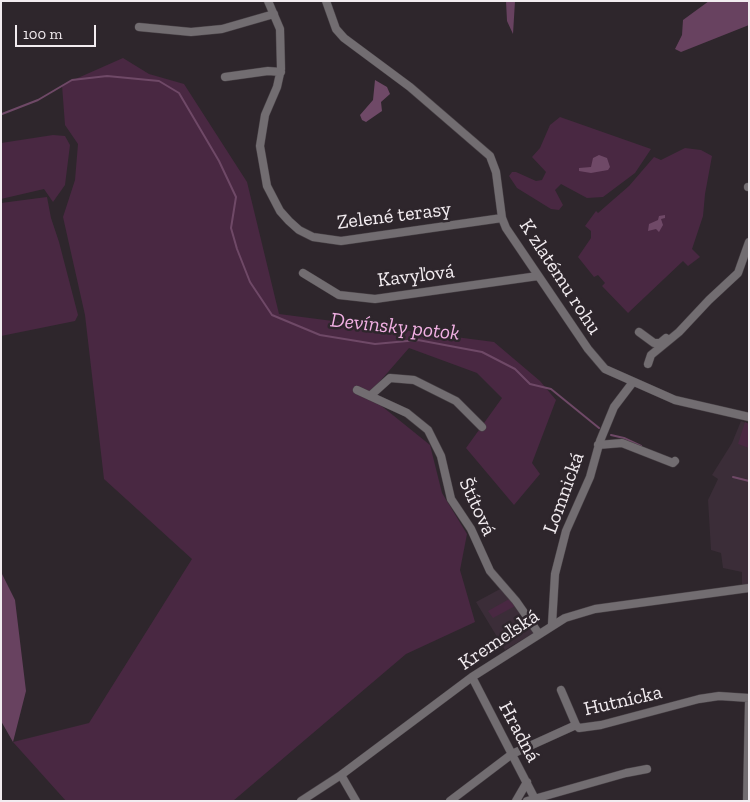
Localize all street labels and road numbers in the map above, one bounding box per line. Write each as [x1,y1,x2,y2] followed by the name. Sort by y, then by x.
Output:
[336,197,452,235] street label: Zelené terasy
[514,215,606,339] street label: K zlatému rohu
[376,259,456,293] street label: Kavyľová
[538,449,590,537] street label: Lomnická
[453,474,501,540] street label: Štítová
[454,604,544,676] street label: Kremeľská
[581,680,665,722] street label: Hutnícka
[493,698,545,766] street label: Hradná

